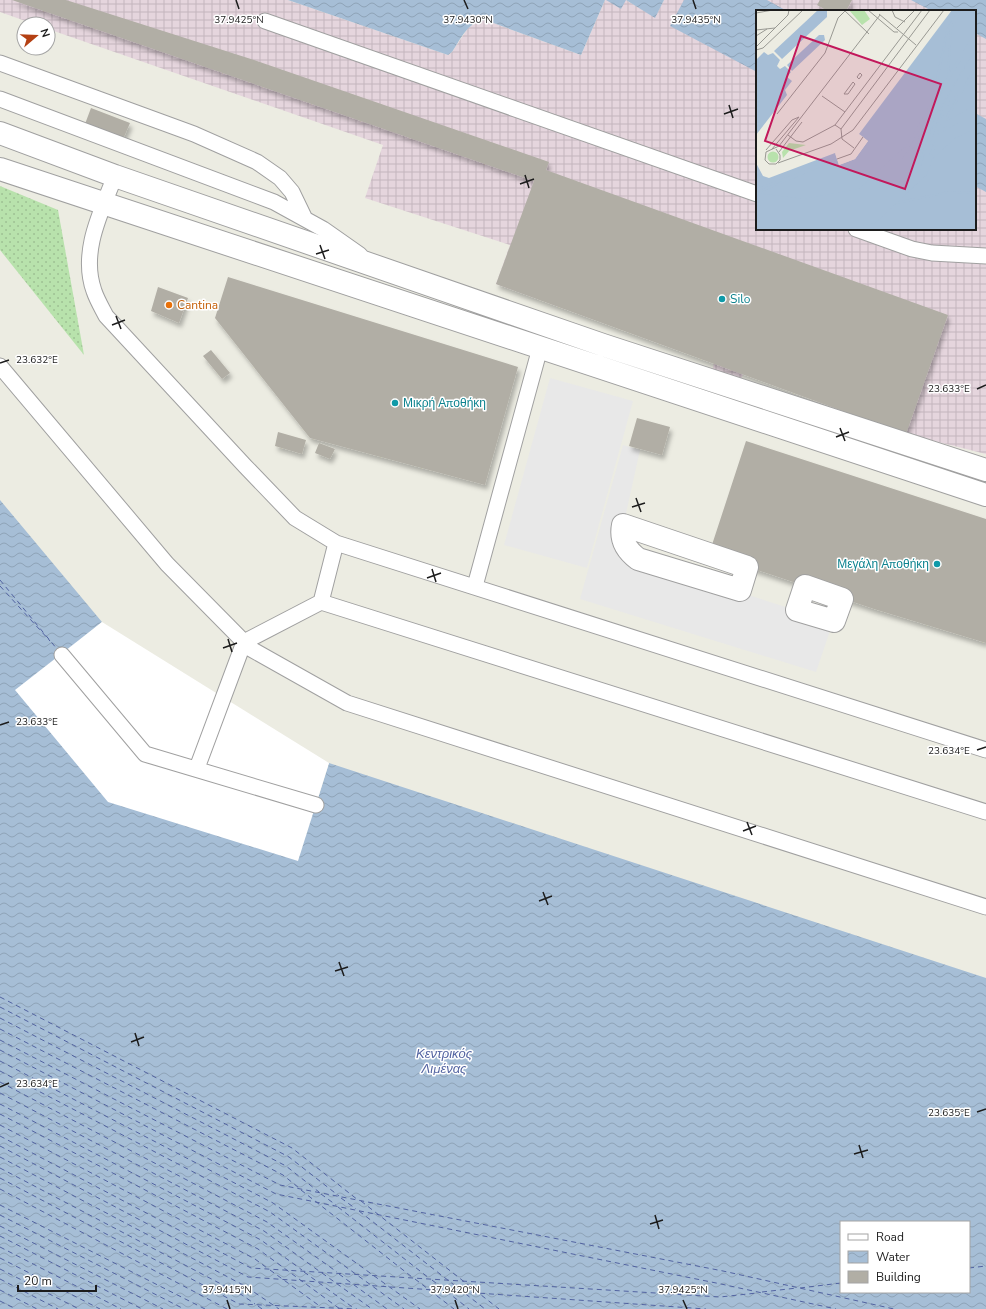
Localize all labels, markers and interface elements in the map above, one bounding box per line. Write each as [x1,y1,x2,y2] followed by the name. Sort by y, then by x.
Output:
[756,10,976,230] inset map
[214,13,264,27] text: 37.9425°N
[443,13,493,27] text: 37.9430°N
[671,13,721,27] text: 37.9435°N
[16,16,56,56] north arrow
[37,27,53,39] text: N
[730,291,751,307] place label: Silo
[717,294,727,304] marker: Silo
[177,297,218,313] place label: Cantina
[164,300,174,310] marker: Cantina
[16,353,58,367] text: 23.632°E
[928,382,970,396] text: 23.633°E
[403,395,486,411] place label: Μικρή Αποθήκη
[390,398,400,408] marker: Μικρή Αποθήκη
[837,556,929,572] place label: Μεγάλη Αποθήκη
[932,559,942,569] marker: Μεγάλη Αποθήκη
[16,715,58,729] text: 23.633°E
[928,744,970,758] text: 23.634°E
[416,1045,473,1078] water label: Κεντρικός Λιμένας
[16,1077,58,1091] text: 23.634°E
[928,1106,970,1120] text: 23.635°E
[840,1221,970,1293] legend
[876,1229,904,1245] text: Road
[876,1249,910,1265] text: Water
[18,1267,96,1293] scale bar
[876,1269,921,1285] text: Building
[24,1273,52,1289] text: 20 m
[202,1283,252,1297] text: 37.9415°N
[430,1283,480,1297] text: 37.9420°N
[658,1283,708,1297] text: 37.9425°N

